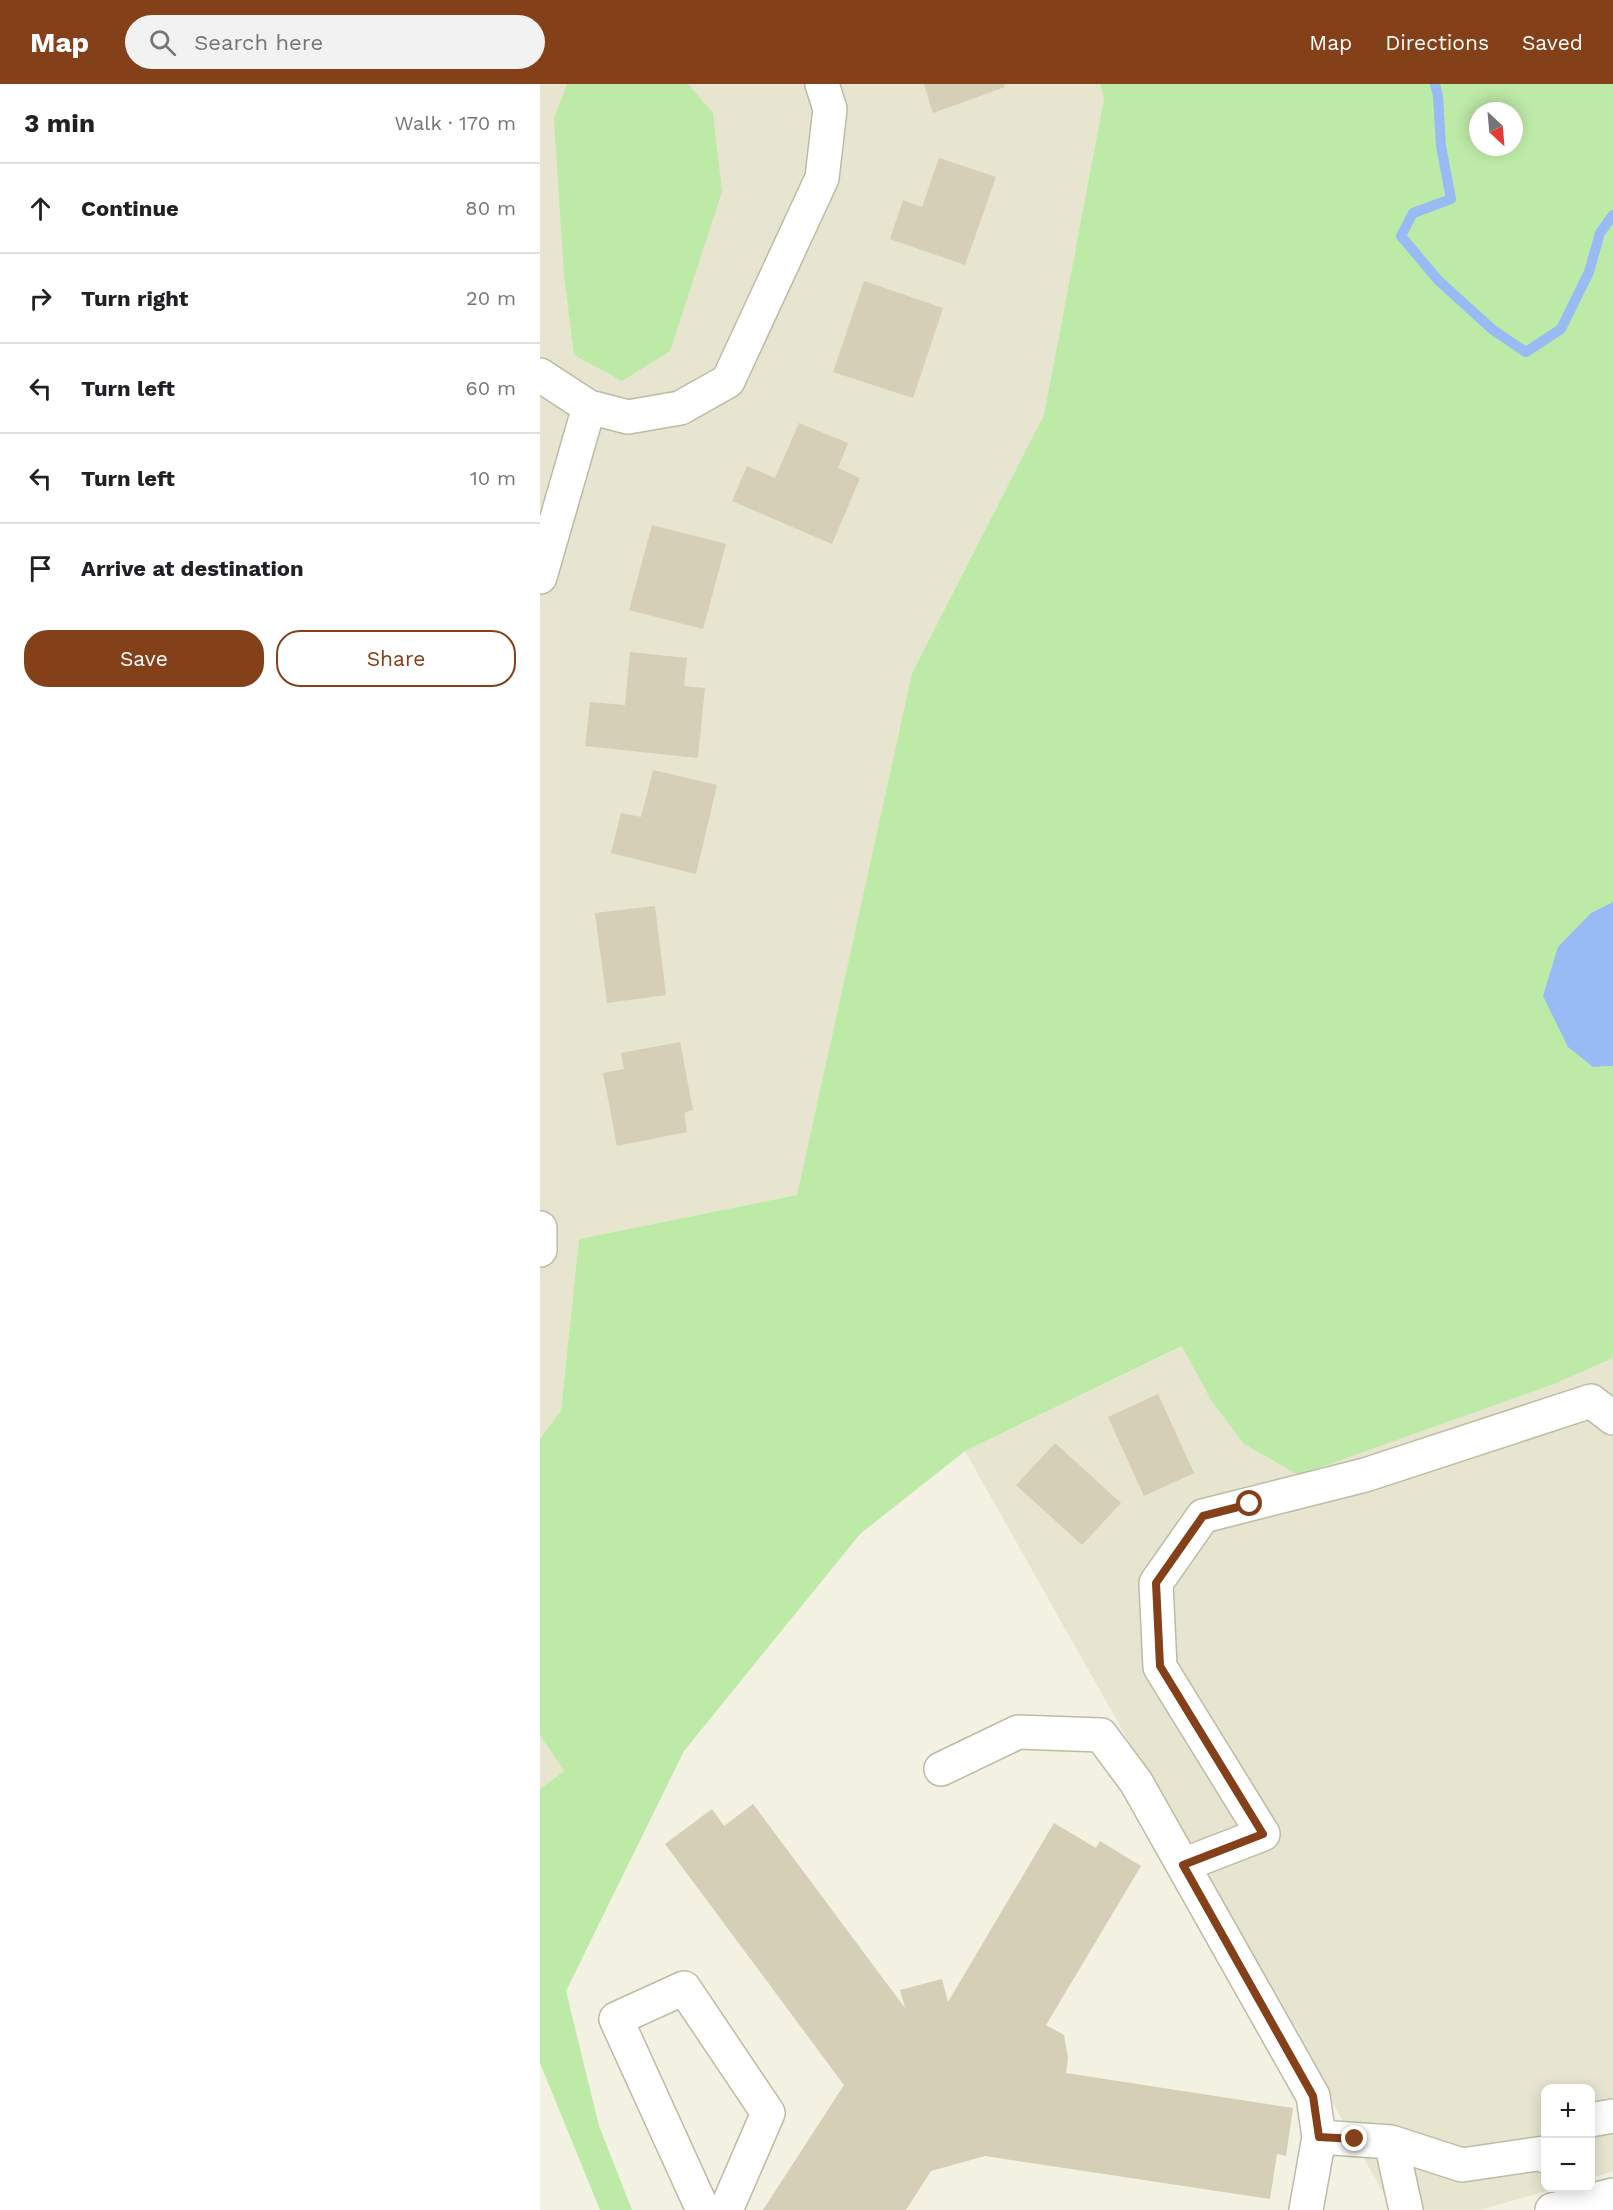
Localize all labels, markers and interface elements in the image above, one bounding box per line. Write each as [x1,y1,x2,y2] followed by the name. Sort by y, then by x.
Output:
[125,15,545,69] search box
[30,26,89,59] text: Map
[146,26,179,59] icon: search
[194,30,323,55] text: Search here
[1309,30,1352,55] text: Map
[1385,30,1489,55] text: Directions
[1522,30,1583,55] text: Saved
[1469,102,1523,156] north arrow
[24,108,95,138] text: 3 min
[395,111,516,135] text: Walk · 170 m
[24,192,57,225] icon: ahead
[81,196,179,221] text: Continue
[465,196,516,220] text: 80 m
[24,282,57,315] icon: right
[81,286,188,311] text: Turn right
[466,286,516,310] text: 20 m
[24,372,57,405] icon: left
[81,376,175,401] text: Turn left
[466,376,516,400] text: 60 m
[24,462,57,495] icon: left
[81,466,175,491] text: Turn left
[470,466,516,490] text: 10 m
[24,552,57,585] icon: arrive
[81,556,304,581] text: Arrive at destination
[24,630,264,687] button: Save
[276,630,516,687] button: Share
[1236,1490,1262,1516] route start
[1541,2084,1595,2192] map controls
[1541,2084,1595,2138] button: +
[1341,2125,1367,2151] route end
[1541,2138,1595,2192] button: −

